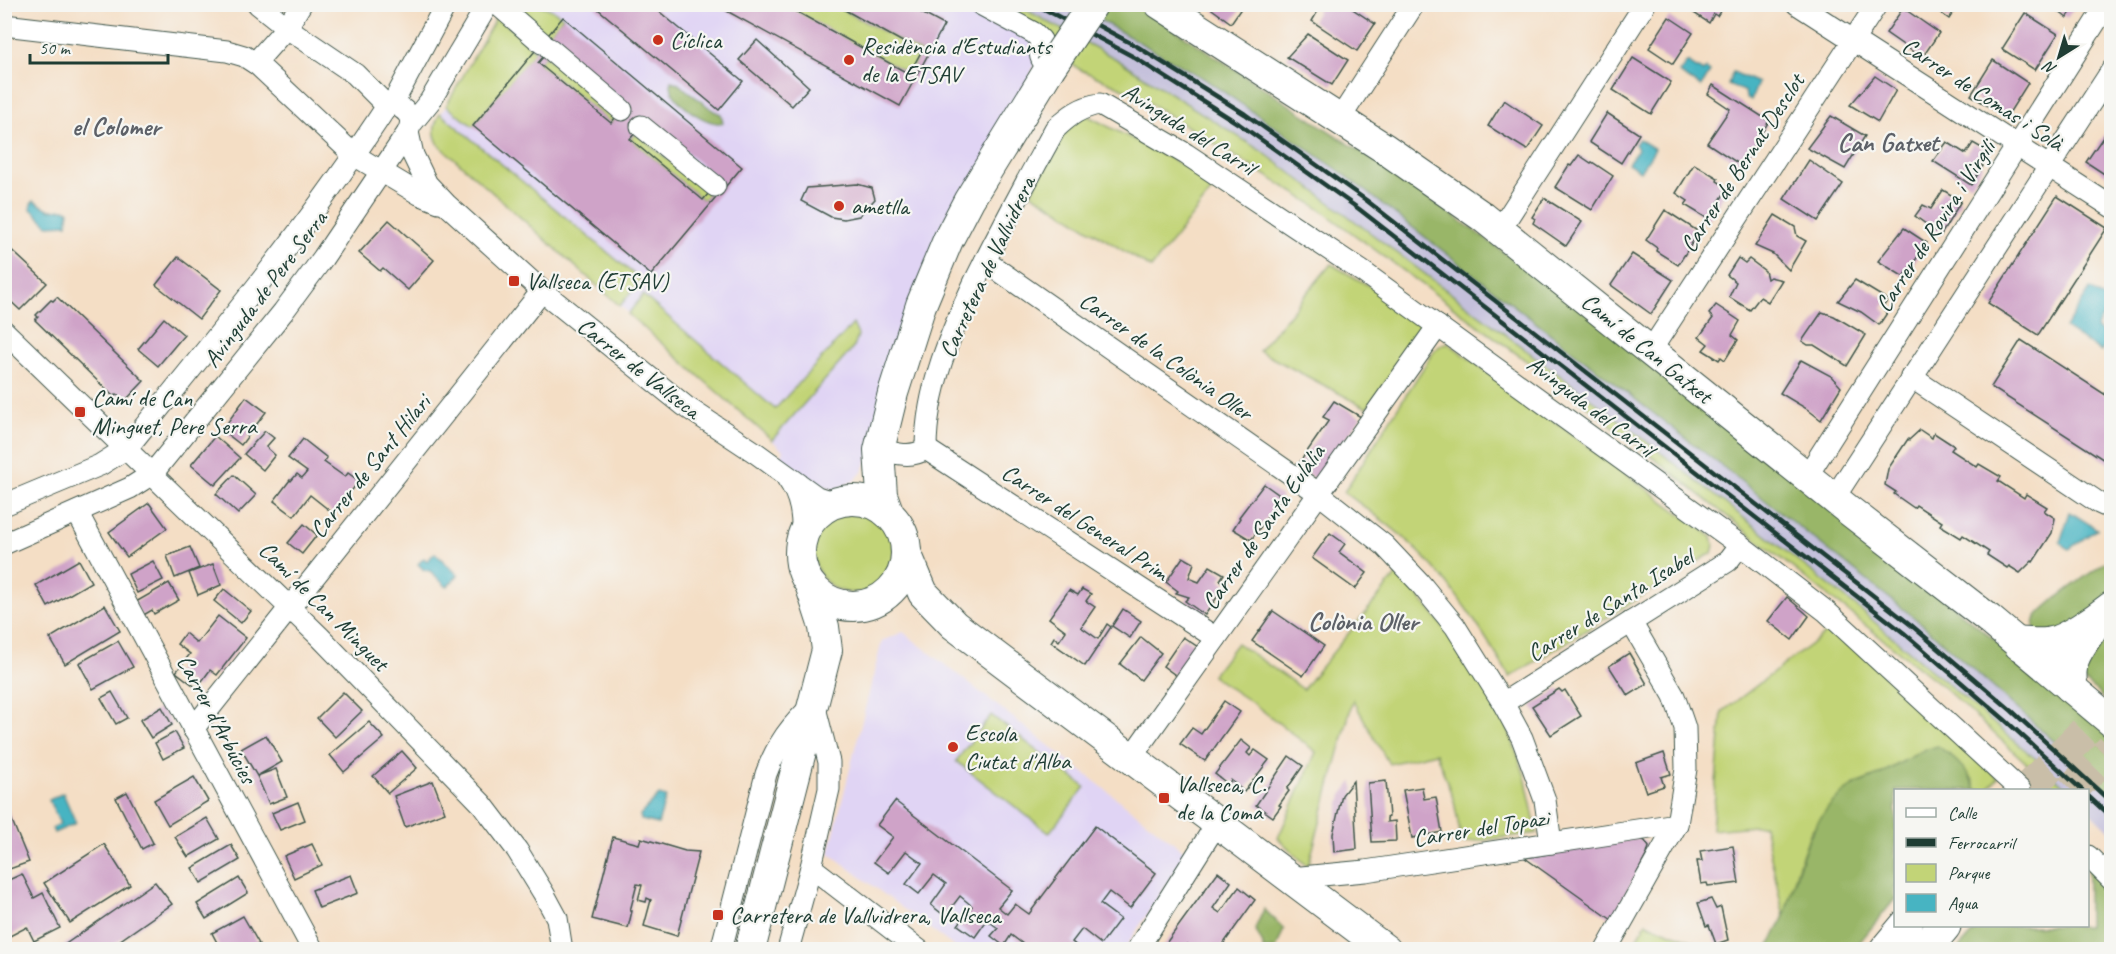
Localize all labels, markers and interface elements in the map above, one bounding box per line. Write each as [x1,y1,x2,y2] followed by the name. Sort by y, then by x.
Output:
[670,25,723,55] place label: Cíclica
[30,27,168,65] scale bar
[2029,27,2089,87] north arrow
[1896,30,2071,158] street label: Carrer de Comas i Solà
[861,31,1053,89] place label: Residència d'Estudiants de la ETSAV
[651,33,665,47] marker: Cíclica
[39,37,72,59] text: 50 m
[842,53,856,67] marker: Residència d'Estudiants de la ETSAV
[2038,55,2061,79] text: N
[1673,66,1812,258] street label: Carrer de Bernat Desclot
[1117,76,1265,184] street label: Avinguda del Carril
[72,110,163,143] district label: el Colomer
[1838,126,1941,159] district label: Can Gatxet
[1868,132,2003,318] street label: Carrer de Rovira i Virgili
[932,170,1043,362] street label: Carretera de Vallvidrera
[851,191,911,221] place label: ametlla
[832,199,846,213] marker: ametlla
[196,204,335,373] street label: Avinguda de Pere Serra
[526,266,669,296] place label: Vallseca (ETSAV)
[507,274,521,288] marker: Vallseca (ETSAV)
[1074,285,1260,428] street label: Carrer de la Colònia Oller
[1575,286,1720,411] street label: Camí de Can Gatxet
[572,311,708,427] street label: Carrer de Vallseca
[1521,348,1664,466] street label: Avinguda del Carril
[92,383,258,441] place label: Camí de Can Minguet, Pere Serra
[303,386,439,544] street label: Carrer de Sant Hilari
[73,405,87,419] marker: Camí de Can Minguet, Pere Serra
[1195,438,1332,615] street label: Carrer de Santa Eulàlia
[996,457,1176,588] street label: Carrer del General Prim
[253,535,397,679] street label: Camí de Can Minguet
[1521,540,1702,668] street label: Carrer de Santa Isabel
[1308,605,1421,638] district label: Colònia Oller
[170,649,265,790] street label: Carrer d'Arbúcies
[965,718,1072,776] place label: Escola Ciutat d'Alba
[946,740,960,754] marker: Escola Ciutat d'Alba
[1176,769,1266,827] place label: Vallseca, C. de la Coma
[1894,789,2089,927] legend
[1157,791,1171,805] marker: Vallseca, C. de la Coma
[1411,802,1554,853] street label: Carrer del Topazi
[1948,802,1977,824] text: Calle
[1948,832,2017,854] text: Ferrocarril
[1948,862,1990,884] text: Parque
[1948,892,1979,914] text: Agua
[730,900,1002,930] place label: Carretera de Vallvidrera, Vallseca
[711,908,725,922] marker: Carretera de Vallvidrera, Vallseca

